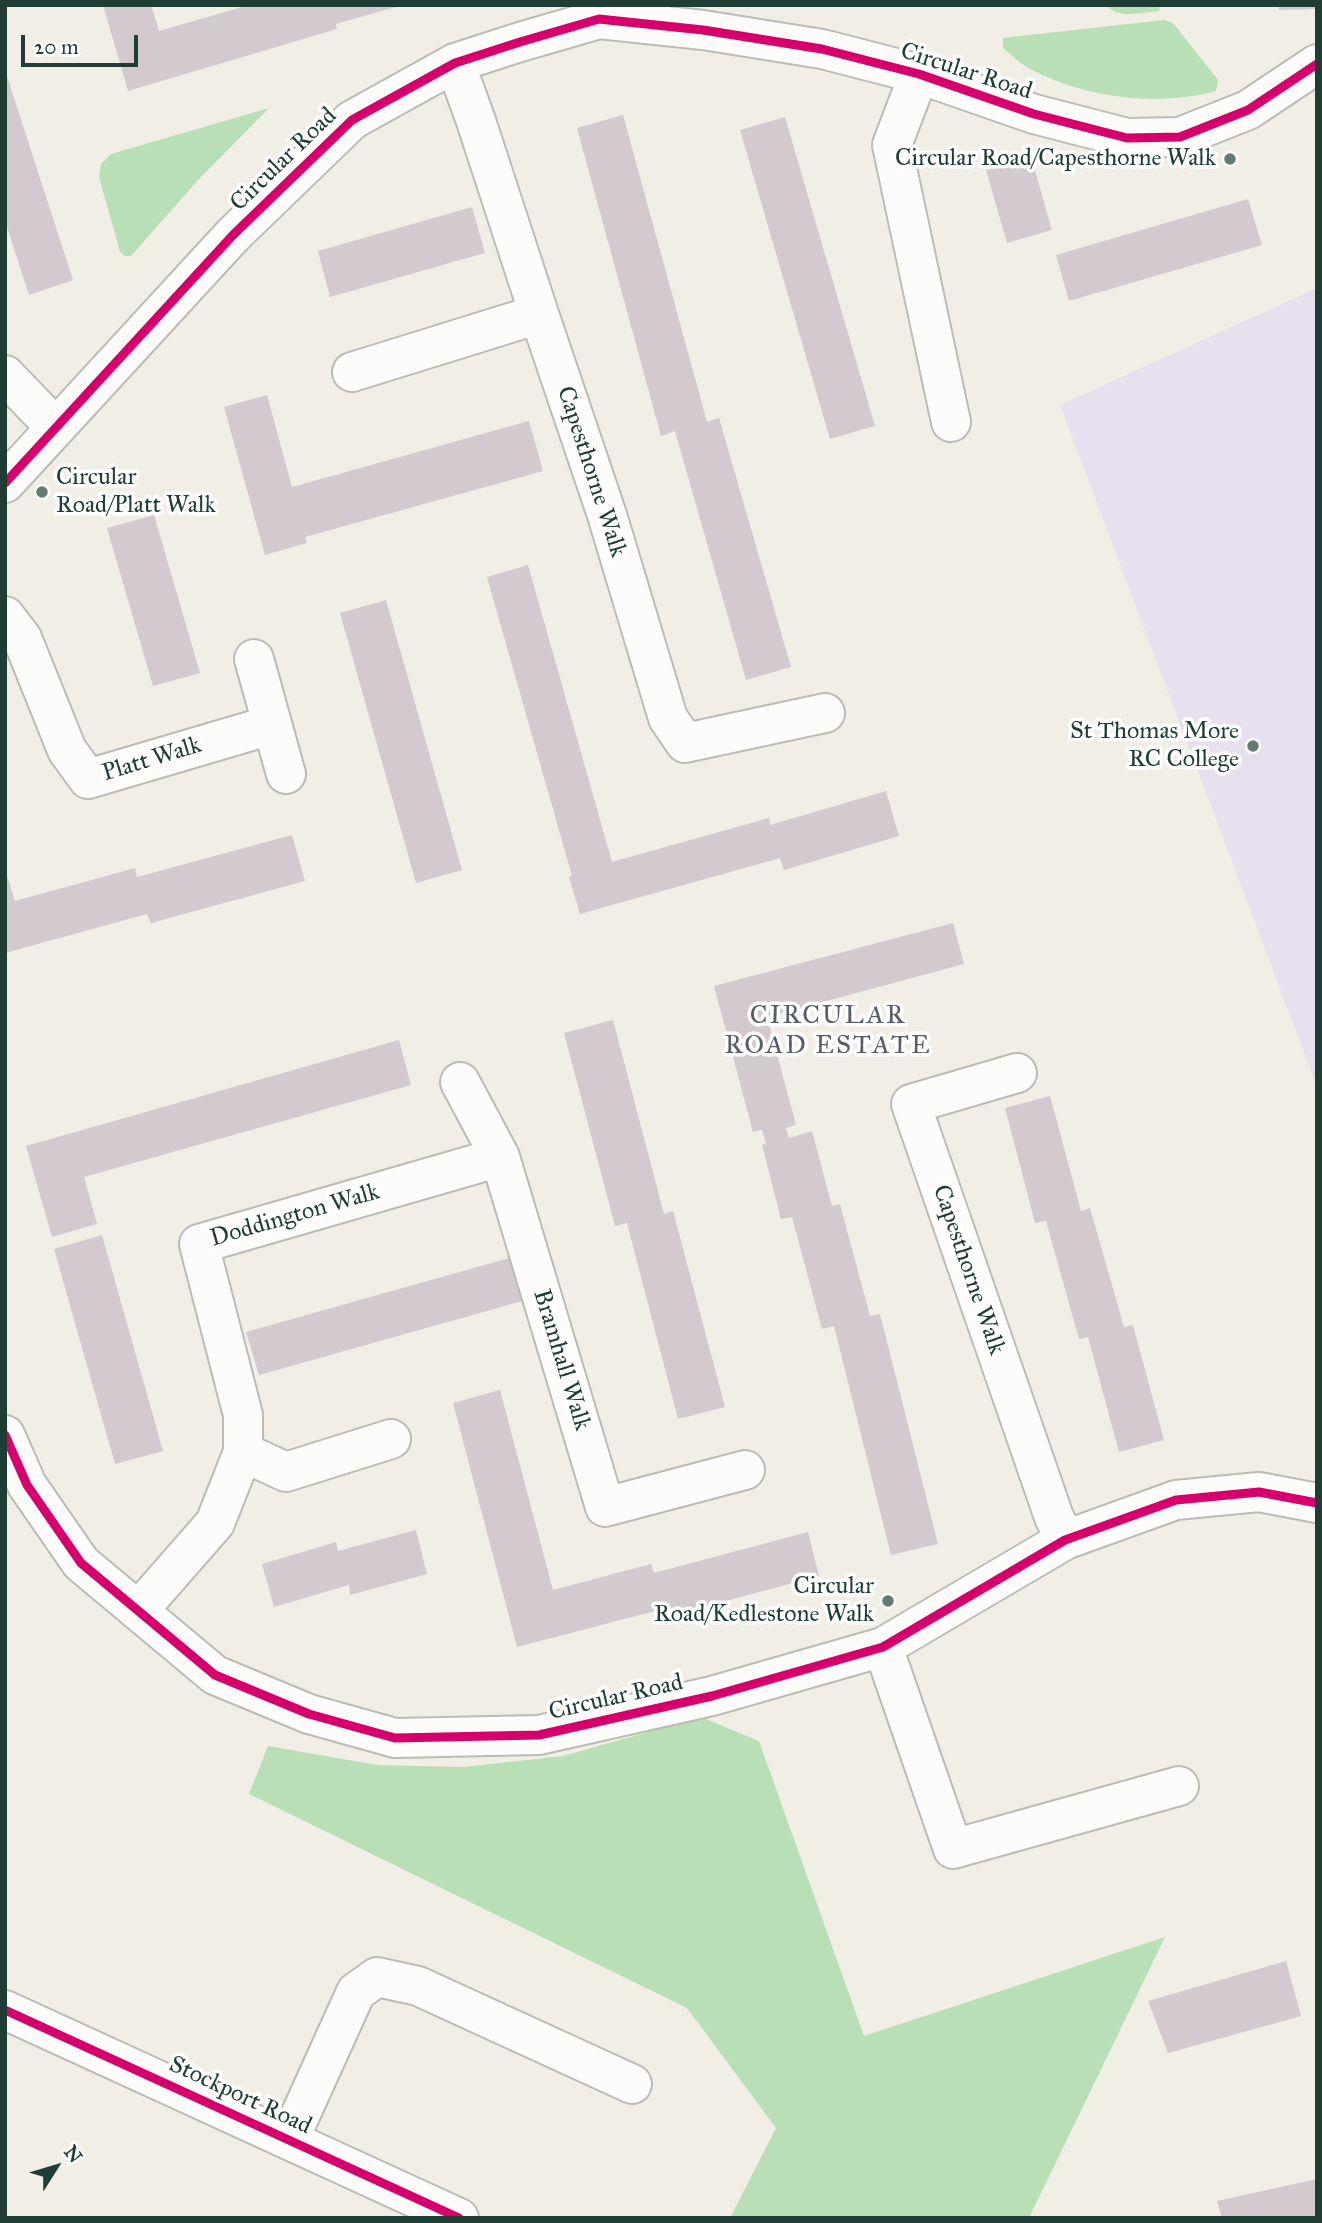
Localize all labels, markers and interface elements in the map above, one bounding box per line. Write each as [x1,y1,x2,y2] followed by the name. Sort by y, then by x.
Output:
[24,21,142,65] scale bar
[34,34,79,60] text: 20 m
[897,37,1035,107] street label: Circular Road
[225,102,343,218] street label: Circular Road
[895,145,1216,173] place label: Circular Road/Capesthorne Walk
[1222,151,1238,167] marker: Circular Road/Capesthorne Walk
[550,383,632,561] street label: Capesthorne Walk
[56,464,216,520] place label: Circular Road/Platt Walk
[34,484,50,500] marker: Circular Road/Platt Walk
[1070,718,1239,774] place label: St Thomas More RC College
[99,731,205,789] street label: Platt Walk
[1245,738,1261,754] marker: St Thomas More RC College
[726,1001,930,1062] district label: CIRCULAR ROAD ESTATE
[207,1178,383,1254] street label: Doddington Walk
[925,1181,1011,1359] street label: Capesthorne Walk
[526,1286,596,1434] street label: Bramhall Walk
[654,1573,874,1629] place label: Circular Road/Kedlestone Walk
[880,1593,896,1609] marker: Circular Road/Kedlestone Walk
[546,1669,686,1727] street label: Circular Road
[164,2050,316,2142] street label: Stockport Road
[21,2132,91,2202] north arrow
[59,2141,87,2167] text: N

